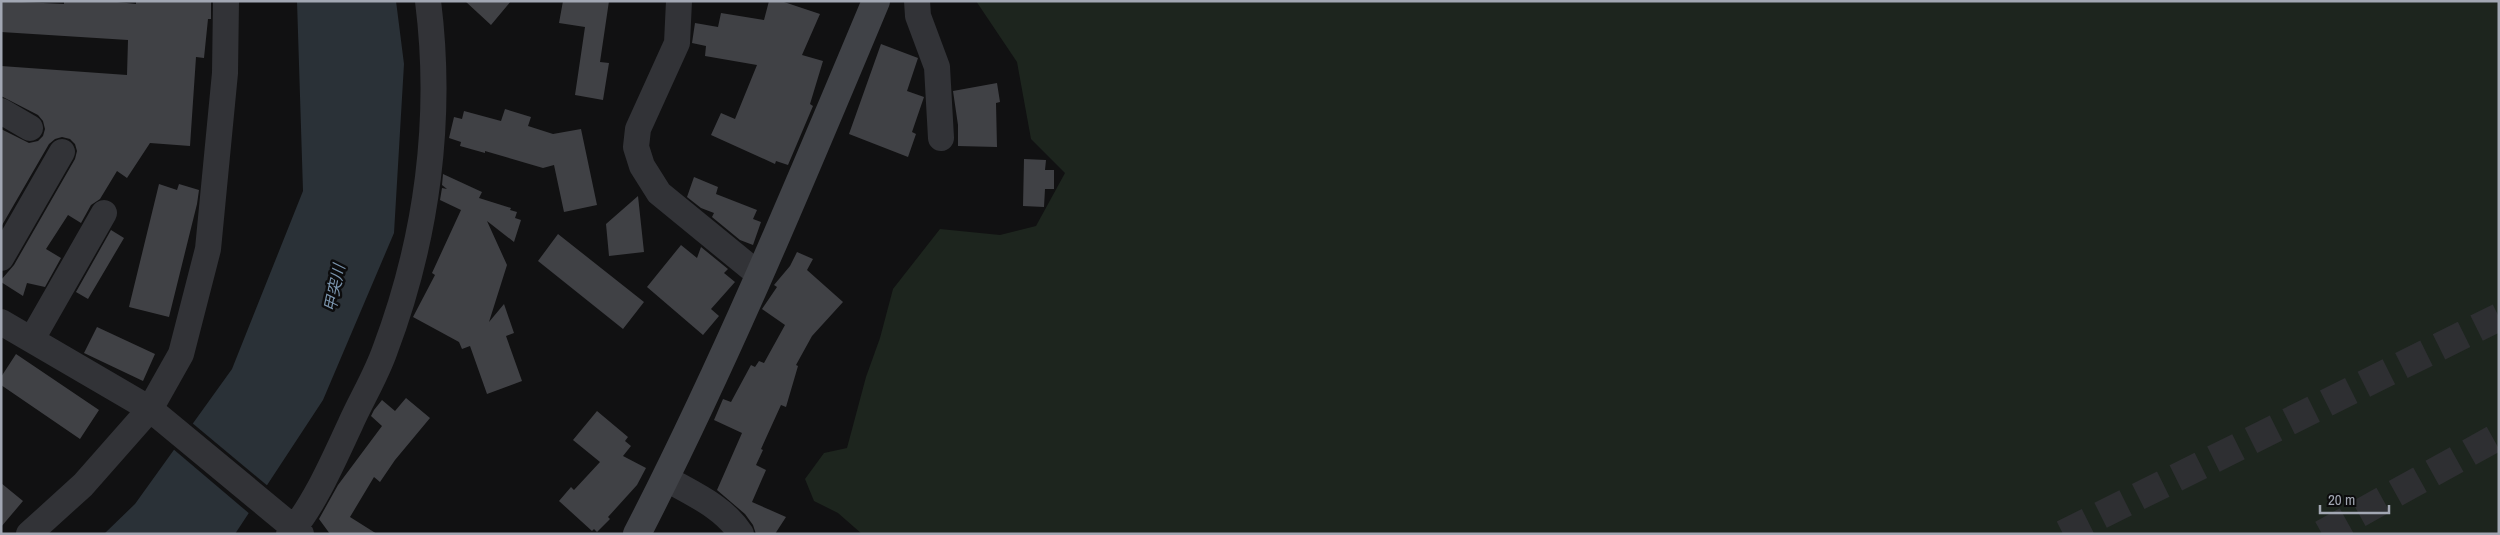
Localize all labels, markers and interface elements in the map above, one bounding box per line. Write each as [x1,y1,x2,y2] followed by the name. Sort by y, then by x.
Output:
[318,260,350,314] water label: 甲突川
[2320,482,2389,514] scale bar
[2328,489,2355,510] text: 20 m

